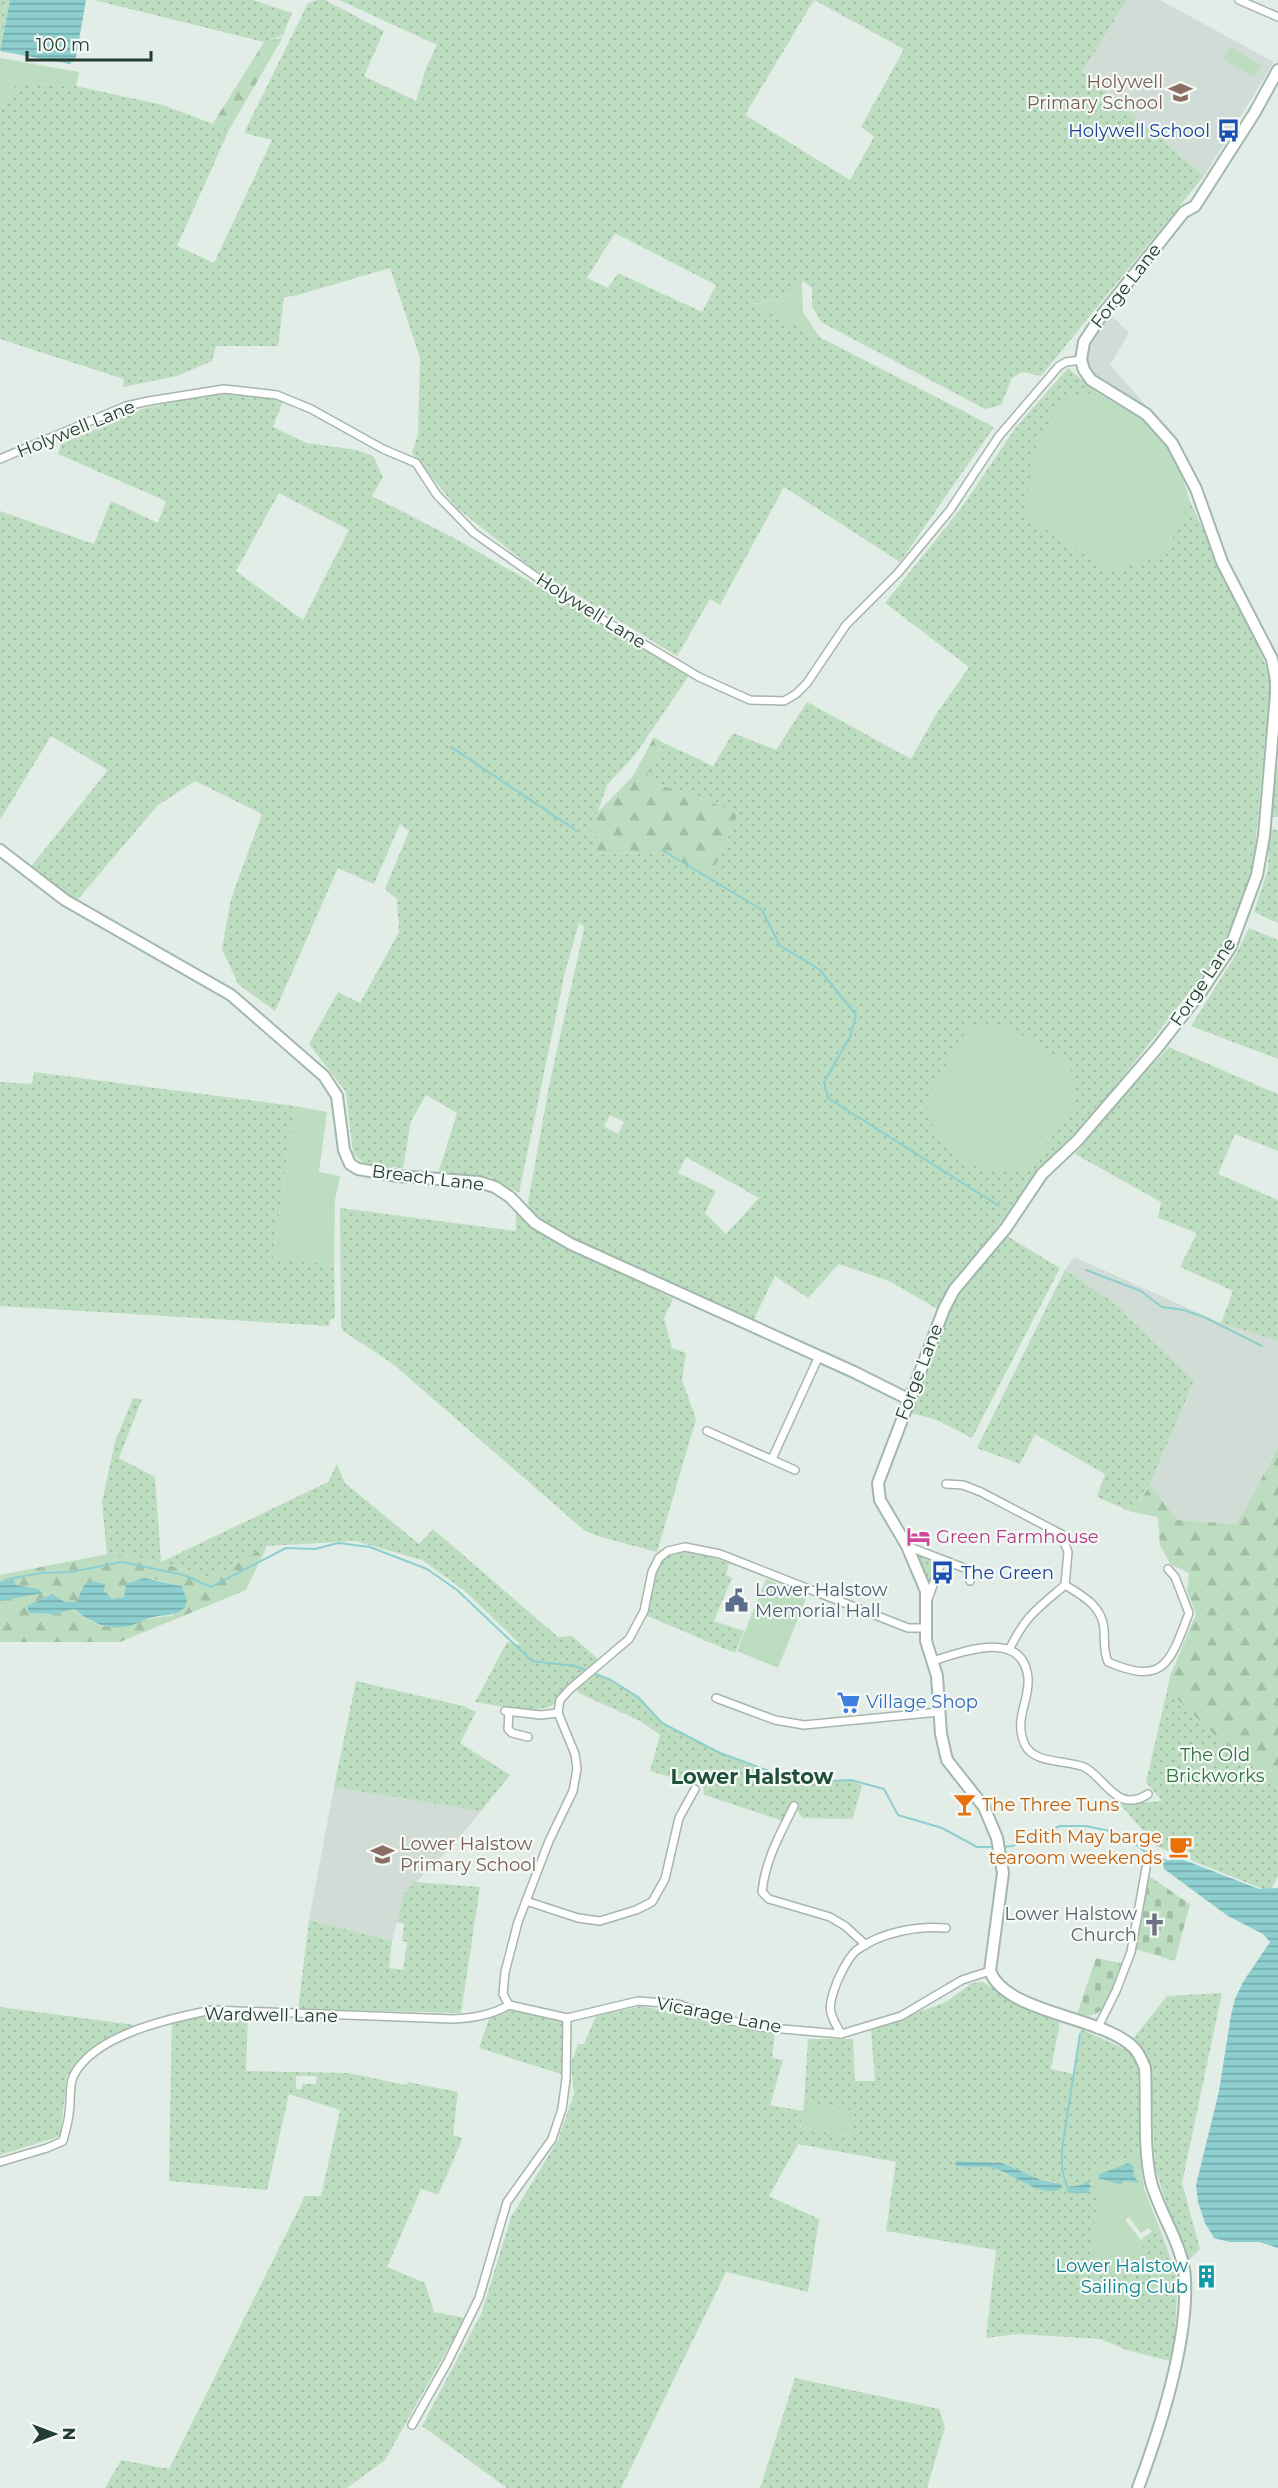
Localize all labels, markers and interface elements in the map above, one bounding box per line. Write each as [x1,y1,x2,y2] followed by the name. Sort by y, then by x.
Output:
[27,24,152,62] scale bar
[36,34,90,56] text: 100 m
[1027,71,1163,114] place label: Holywell Primary School
[1168,79,1194,105] school or university icon: Holywell Primary School
[1215,118,1241,144] bus stop icon: Holywell School
[1068,120,1210,142] place label: Holywell School
[1086,239,1166,333] street label: Forge Lane
[14,395,138,463] street label: Holywell Lane
[532,568,650,654] street label: Holywell Lane
[1165,934,1241,1030] street label: Forge Lane
[371,1160,486,1196] street label: Breach Lane
[891,1321,948,1423] street label: Forge Lane
[905,1524,931,1550] hotel icon: Green Farmhouse
[936,1526,1099,1548] place label: Green Farmhouse
[930,1560,956,1586] bus stop icon: The Green
[961,1562,1054,1584] place label: The Green
[755,1579,888,1622] place label: Lower Halstow Memorial Hall
[724,1587,750,1613] public building icon: Lower Halstow Memorial Hall
[835,1689,861,1715] supermarket icon: Village Shop
[866,1691,978,1713] place label: Village Shop
[1166,1744,1265,1787] park label: The Old Brickworks
[671,1764,834,1789] district label: Lower Halstow
[951,1792,977,1818] bar icon: The Three Tuns
[982,1794,1119,1816] place label: The Three Tuns
[989,1826,1162,1869] place label: Edith May barge tearoom weekends
[400,1833,536,1876] place label: Lower Halstow Primary School
[1167,1834,1193,1860] cafe icon: Edith May barge tearoom weekends
[369,1841,395,1867] school or university icon: Lower Halstow Primary School
[1004,1903,1137,1946] place label: Lower Halstow Church
[1142,1911,1168,1937] church icon: Lower Halstow Church
[654,1992,784,2038] street label: Vicarage Lane
[204,2003,338,2027] street label: Wardwell Lane
[1055,2255,1188,2298] place label: Lower Halstow Sailing Club
[1193,2263,1219,2289] building icon: Lower Halstow Sailing Club
[24,2404,84,2464] north arrow
[59,2428,78,2440] text: N

